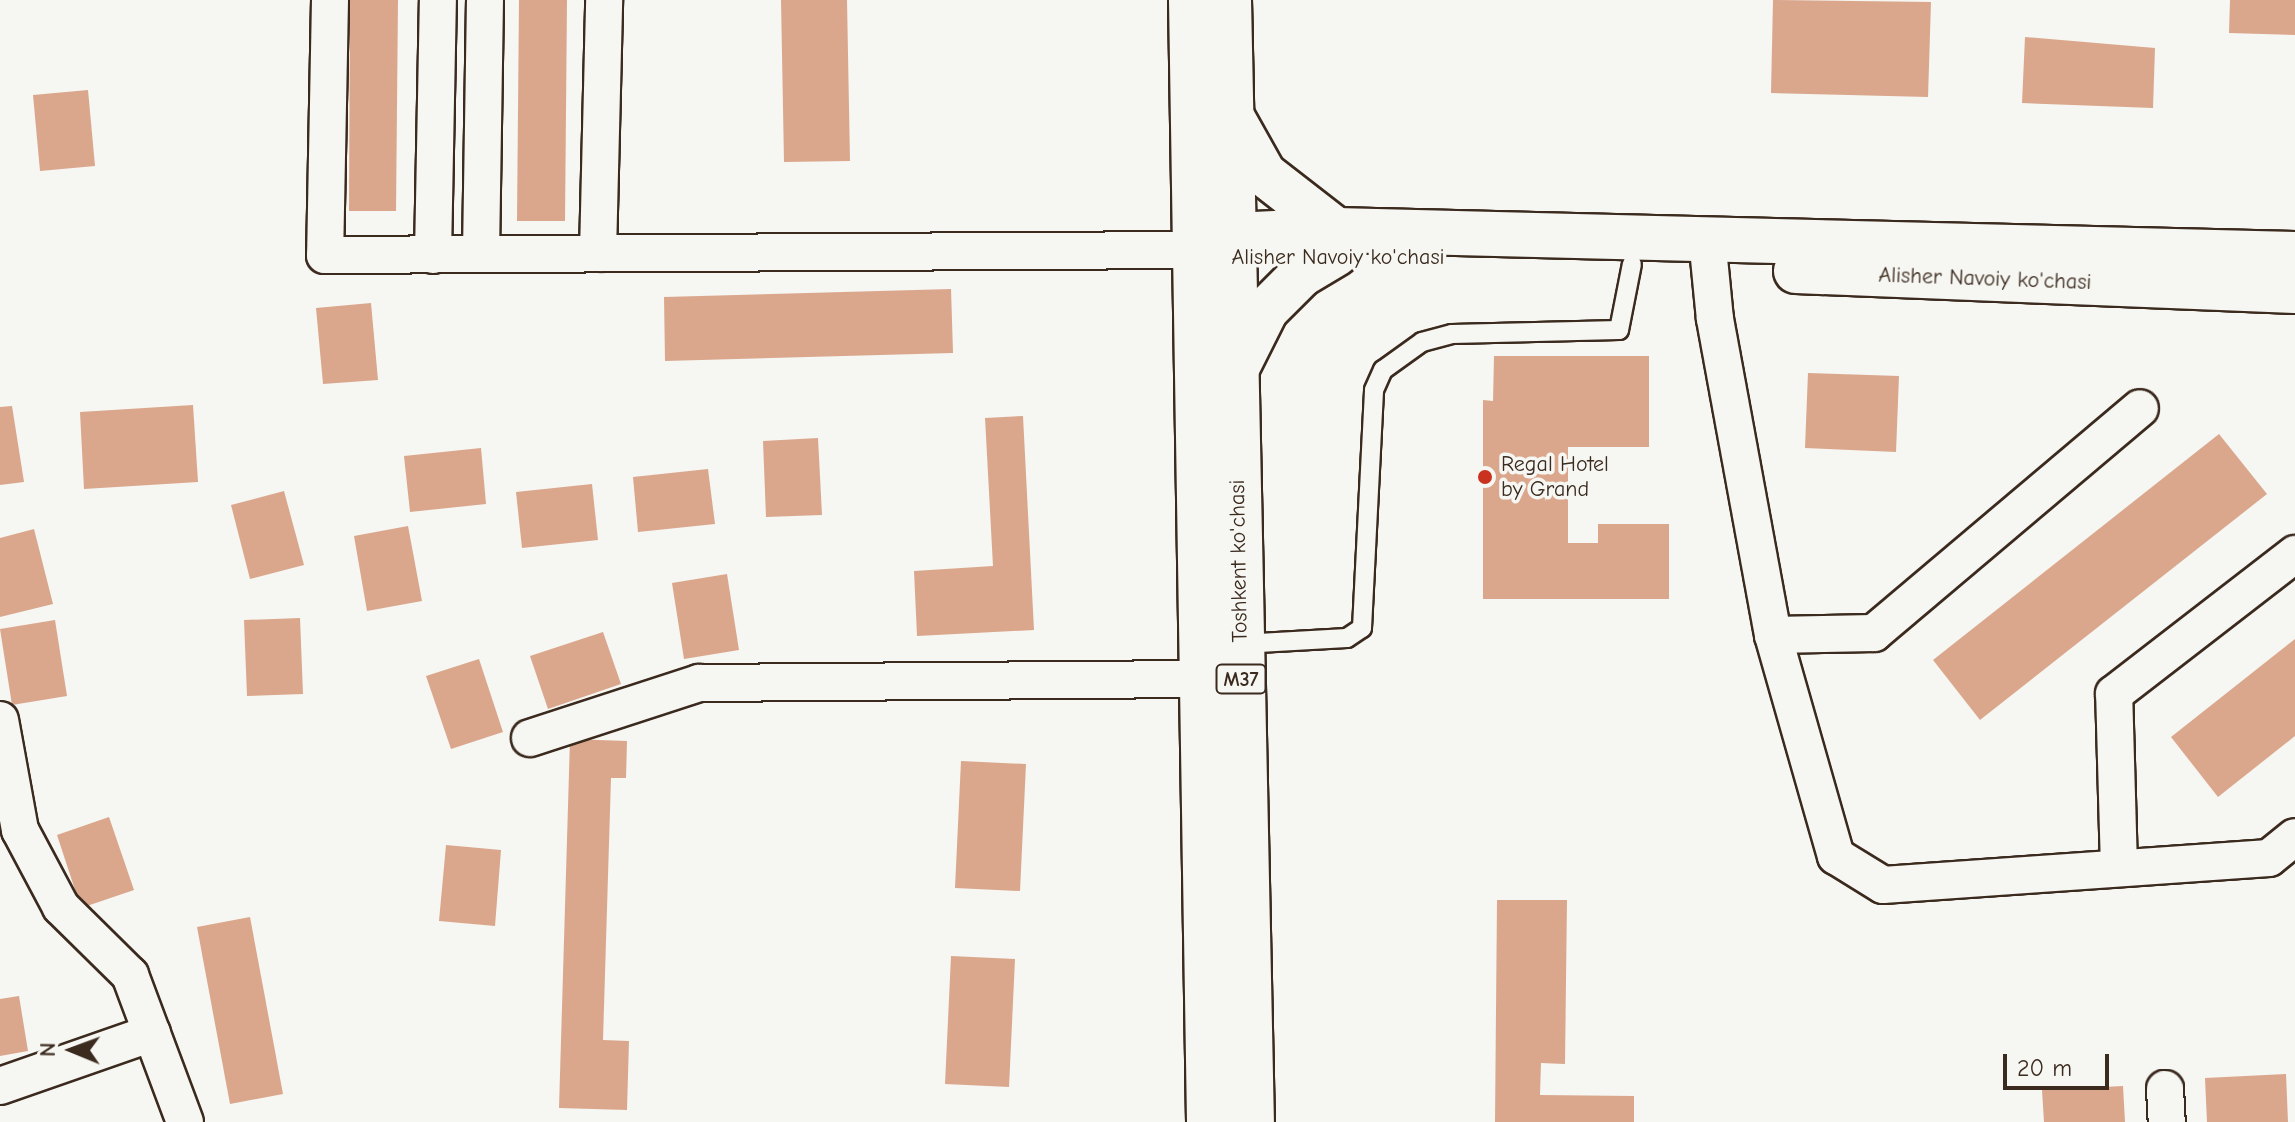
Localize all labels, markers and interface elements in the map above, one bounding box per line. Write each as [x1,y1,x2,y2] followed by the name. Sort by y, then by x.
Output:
[1231,245,1445,271] street label: Alisher Navoiy ko'chasi
[1878,262,2092,296] street label: Alisher Navoiy ko'chasi
[1501,451,1609,502] place label: Regal Hotel by Grand
[1476,468,1494,486] marker: Regal Hotel by Grand
[1224,479,1254,643] street label: Toshkent ko'chasi
[1215,663,1267,695] road number: M37
[32,1010,112,1090] north arrow
[2007,1038,2113,1088] scale bar
[35,1042,61,1057] text: N
[2017,1054,2072,1082] text: 20 m

